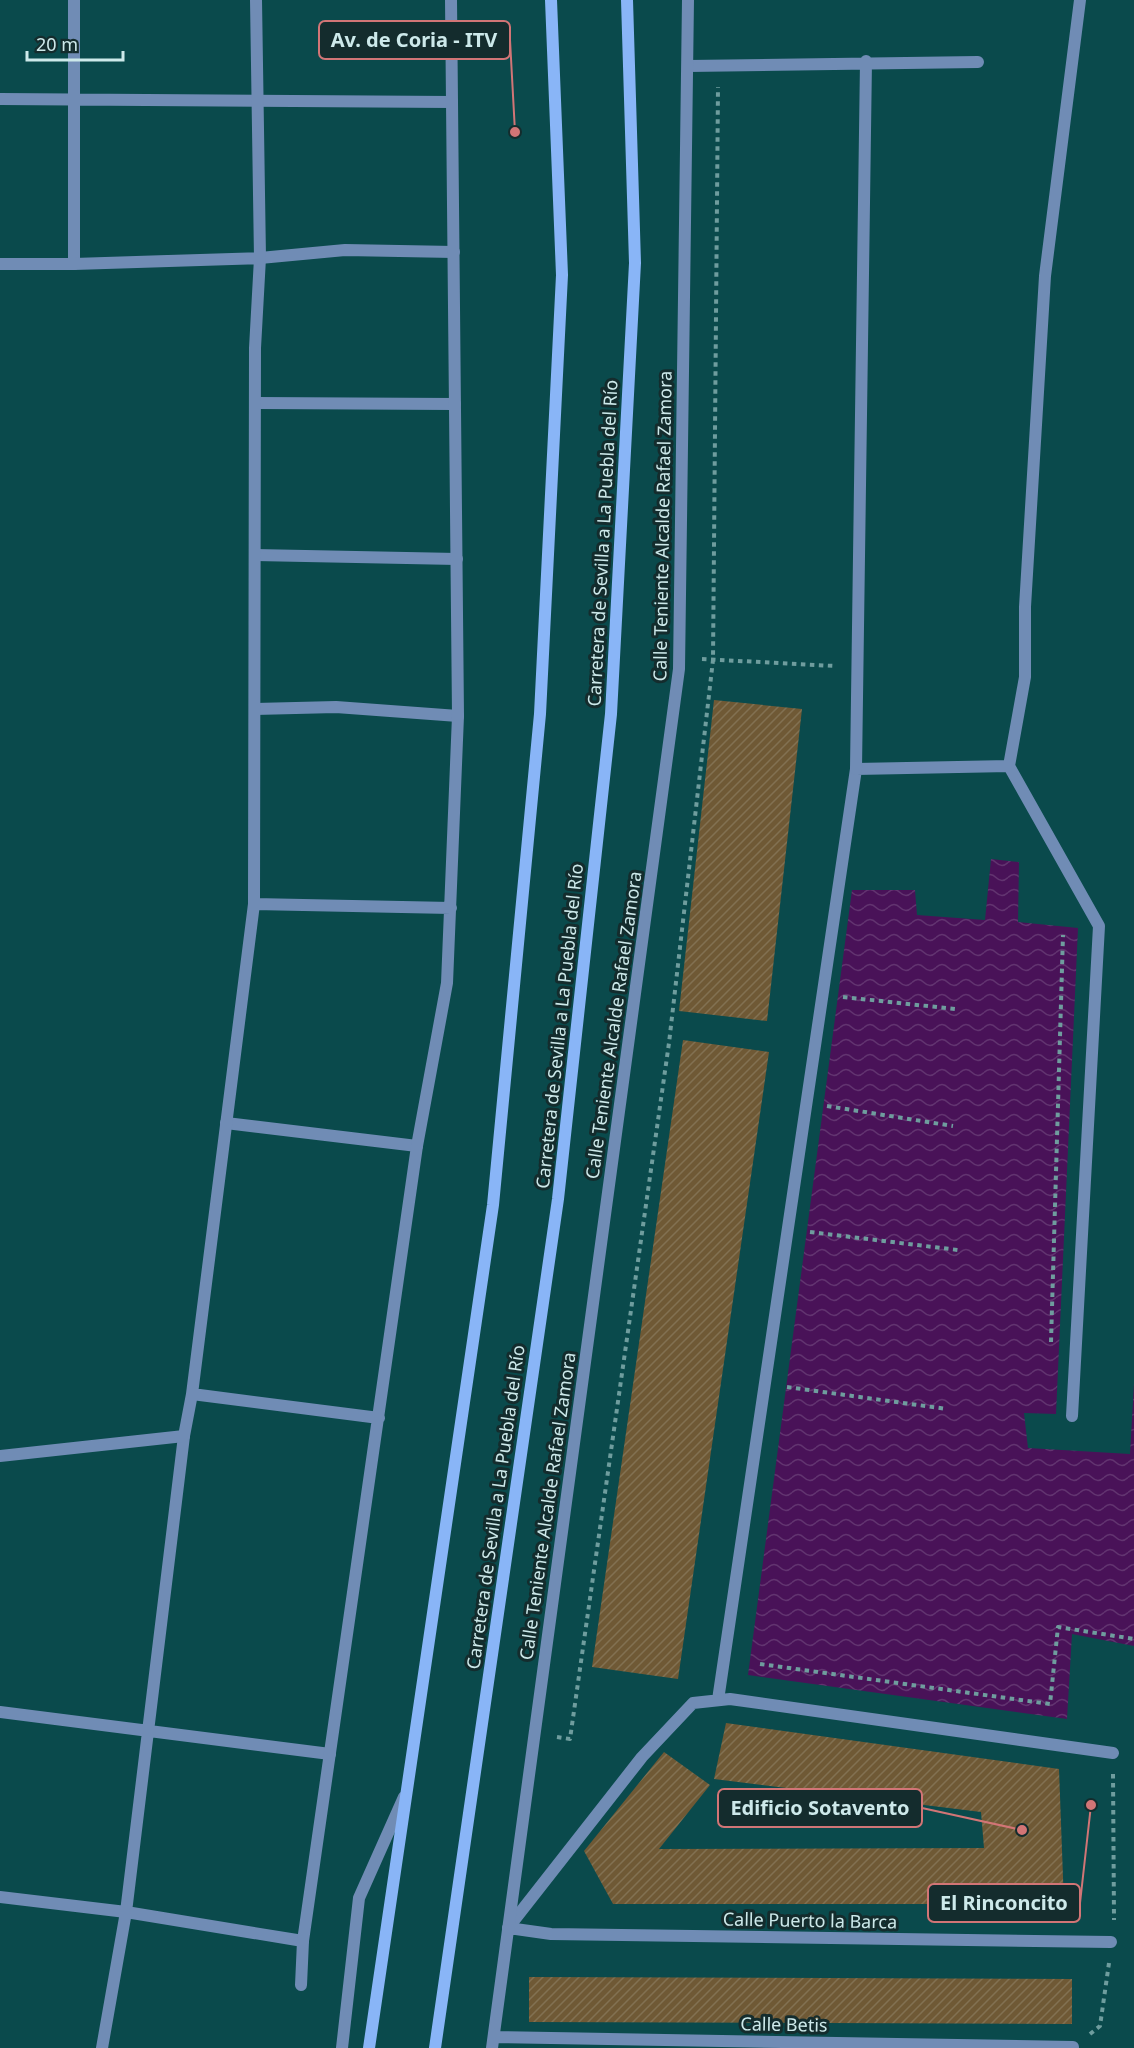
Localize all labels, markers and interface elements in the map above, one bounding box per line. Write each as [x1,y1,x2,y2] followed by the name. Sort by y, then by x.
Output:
[319,21,510,59] callout: Av. de Coria - ITV
[27,24,123,62] scale bar
[331,26,497,53] text: Av. de Coria - ITV
[36,32,78,56] text: 20 m
[647,370,677,682] street label: Calle Teniente Alcalde Rafael Zamora
[581,379,623,707] street label: Carretera de Sevilla a La Puebla del Río
[530,862,588,1190] street label: Carretera de Sevilla a La Puebla del Río
[579,870,647,1180] street label: Calle Teniente Alcalde Rafael Zamora
[460,1343,530,1671] street label: Carretera de Sevilla a La Puebla del Río
[513,1351,581,1661] street label: Calle Teniente Alcalde Rafael Zamora
[718,1789,922,1827] callout: Edificio Sotavento
[730,1794,910,1821] text: Edificio Sotavento
[928,1884,1080,1922] callout: El Rinconcito
[940,1889,1068,1916] text: El Rinconcito
[723,1906,897,1934] street label: Calle Puerto la Barca
[740,2011,828,2037] street label: Calle Betis

